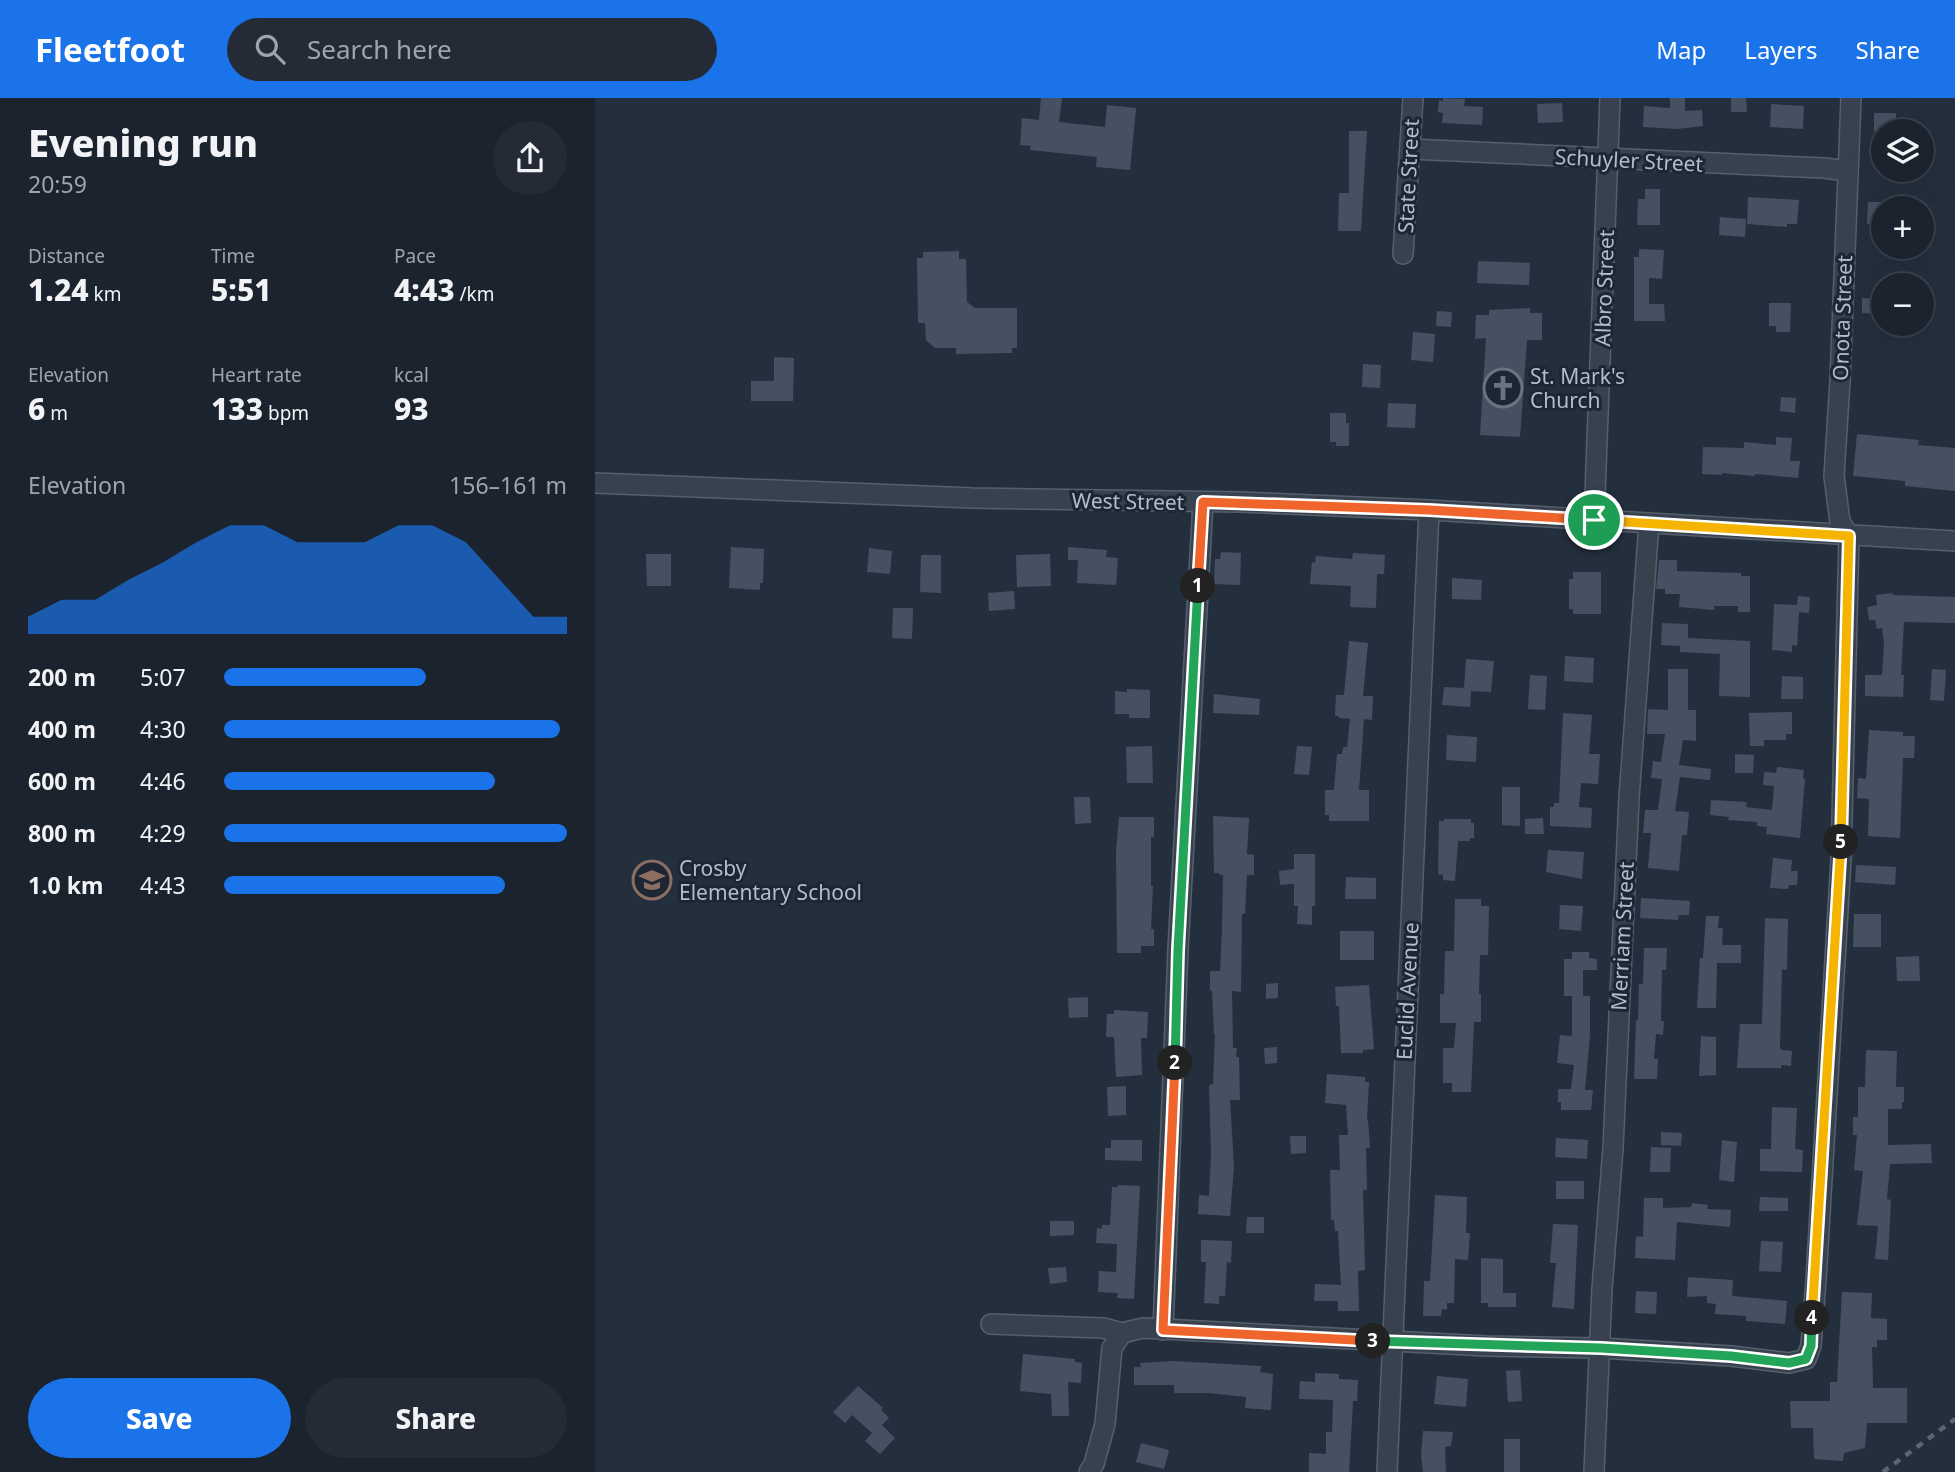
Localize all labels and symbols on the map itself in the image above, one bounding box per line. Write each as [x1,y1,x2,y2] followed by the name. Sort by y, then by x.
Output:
[1391,118,1425,234] street label: State Street
[1554,142,1704,178] street label: Schuyler Street
[1588,229,1620,347] street label: Albro Street
[1826,254,1858,381] street label: Onota Street
[1530,362,1625,414] place label: St. Mark's Church
[1482,367,1524,409] church icon: St. Mark's Church
[1071,486,1185,516] street label: West Street
[1564,490,1624,550] pin
[1181,568,1215,603] pin: 1
[1823,824,1859,860] pin: 5
[679,854,862,906] place label: Crosby Elementary School
[631,859,673,901] school or university icon: Crosby Elementary School
[1604,860,1640,1011] street label: Merriam Street
[1389,922,1425,1060] street label: Euclid Avenue
[1157,1046,1193,1080] pin: 2
[1795,1300,1829,1336] pin: 4
[1355,1324,1391,1358] pin: 3

